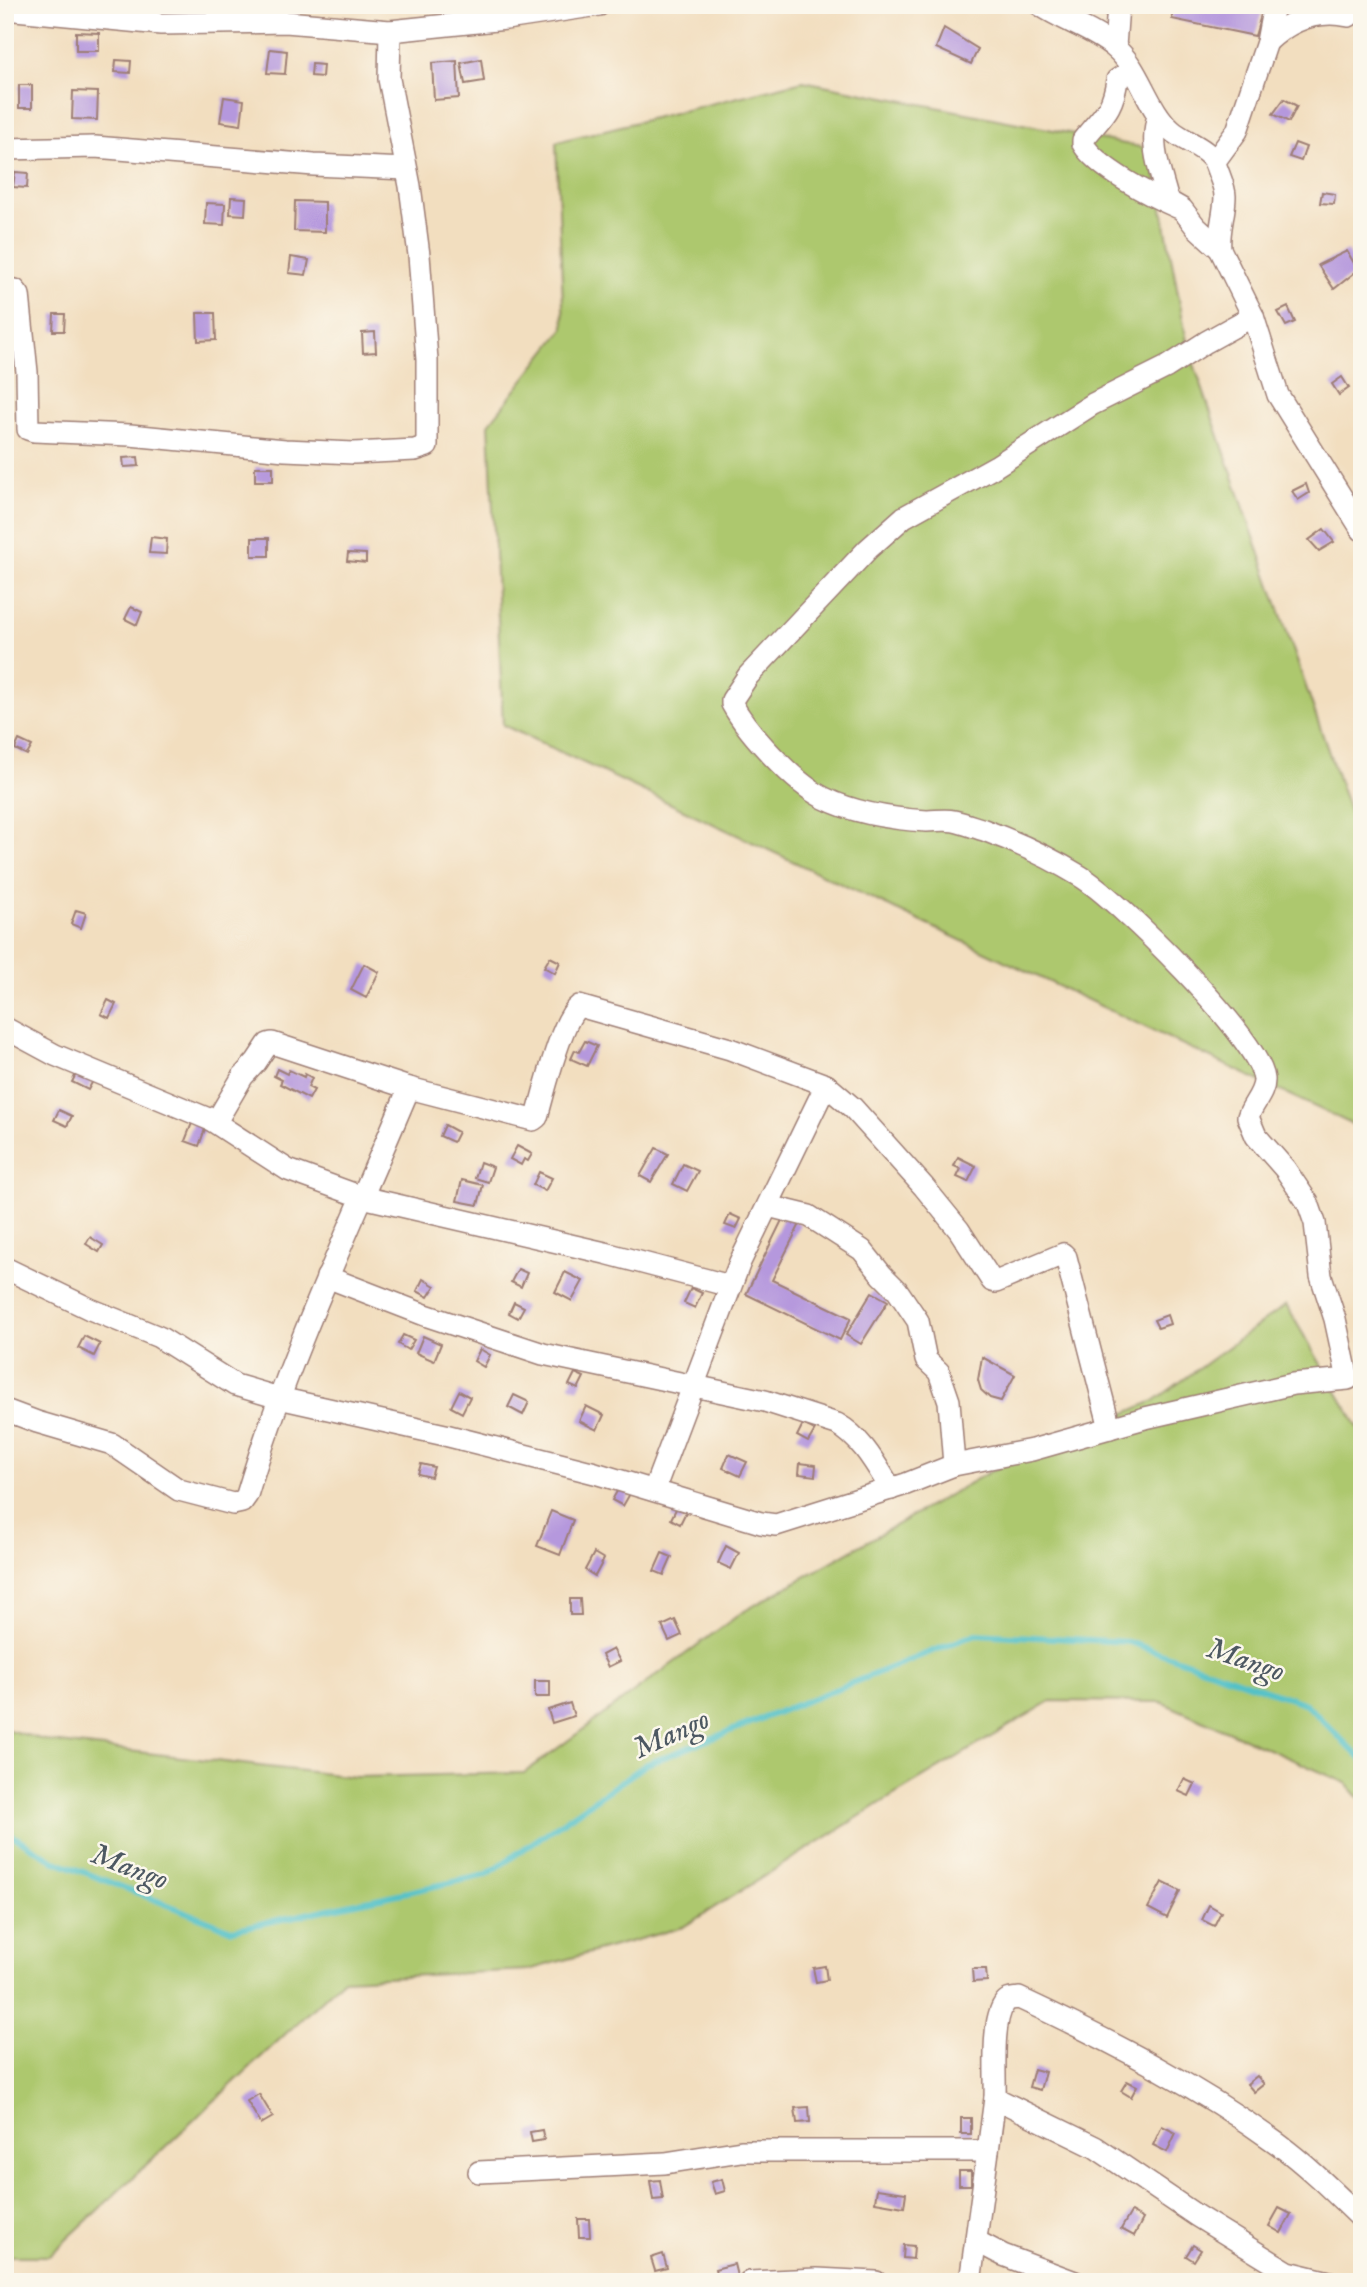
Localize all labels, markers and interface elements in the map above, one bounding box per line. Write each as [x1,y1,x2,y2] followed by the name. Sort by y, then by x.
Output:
[1201,1630,1289,1692] water label: Mango
[628,1701,716,1768] water label: Mango
[85,1836,173,1900] water label: Mango

